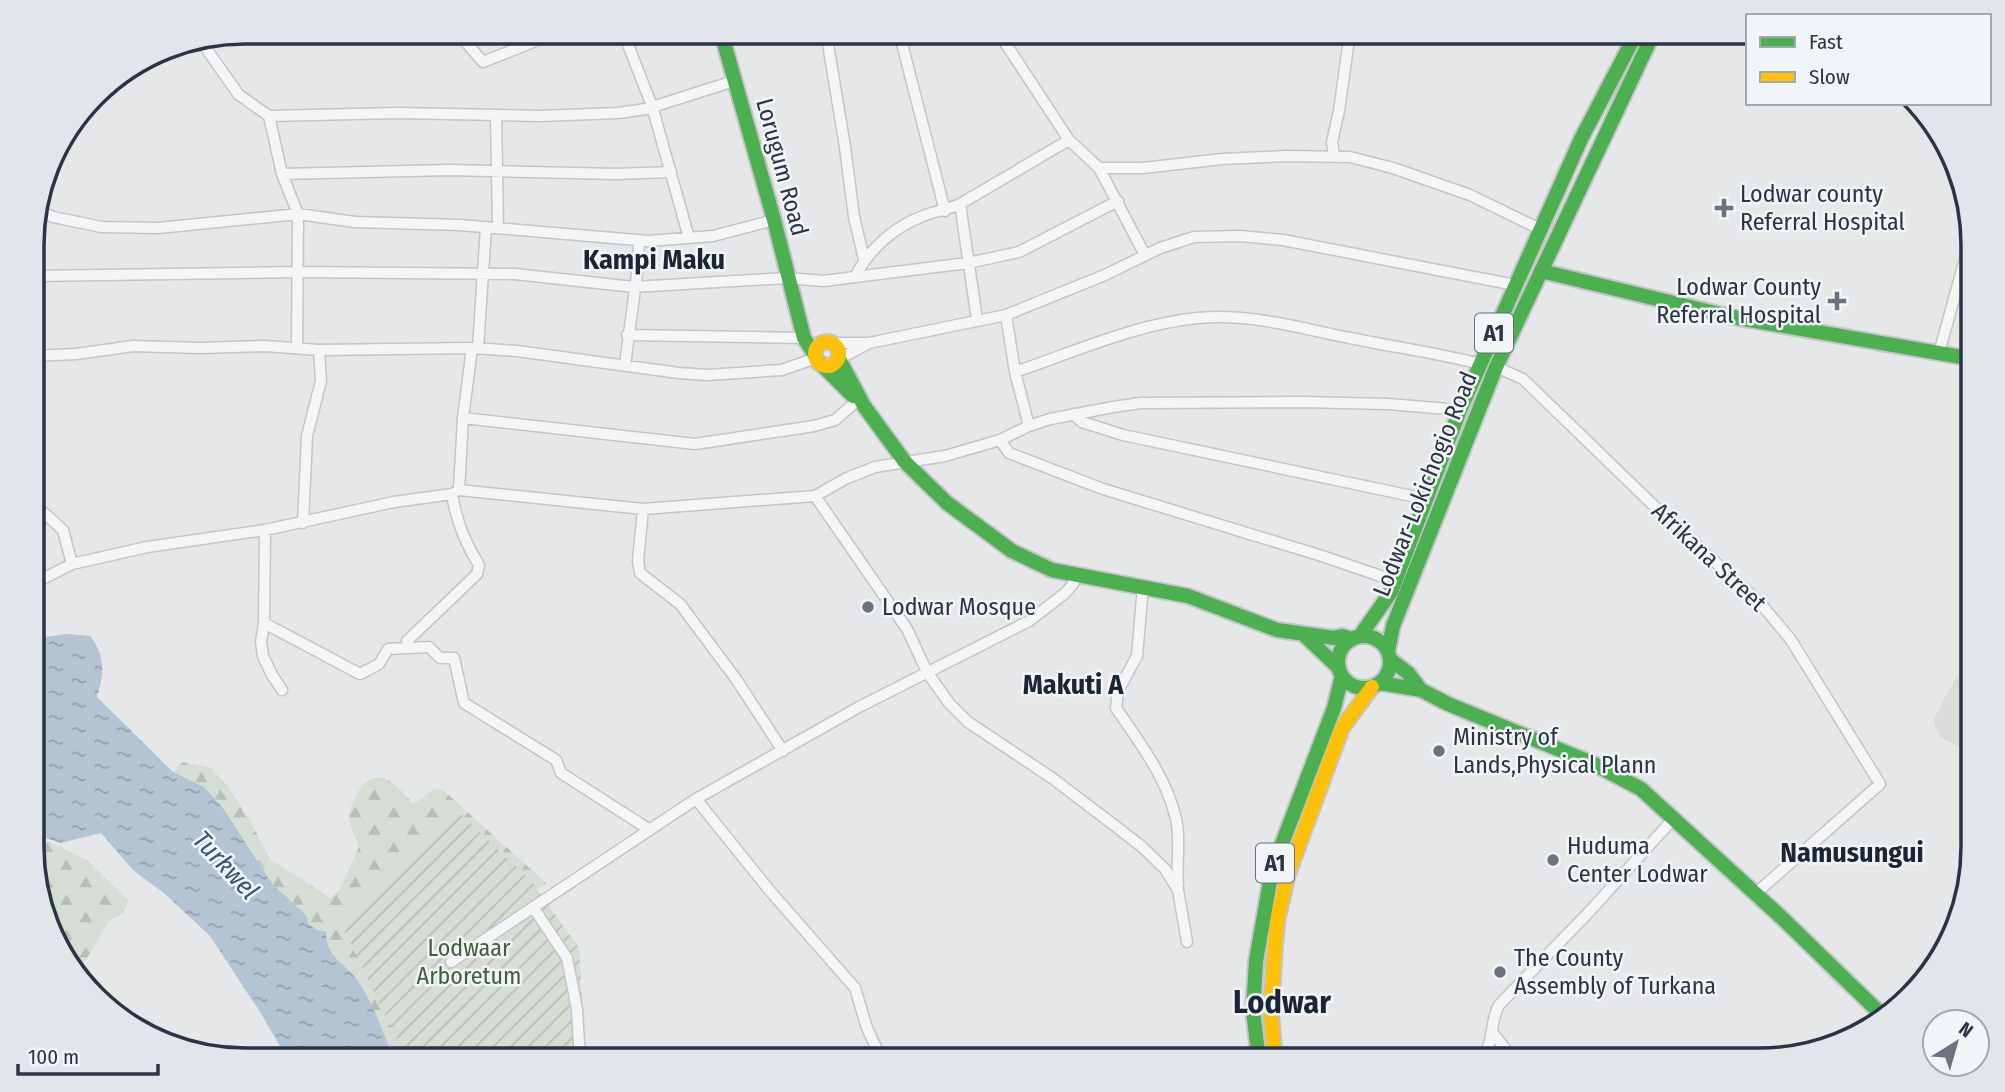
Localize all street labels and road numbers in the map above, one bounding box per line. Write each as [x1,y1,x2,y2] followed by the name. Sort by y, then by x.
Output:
[750,95,814,239] street label: Lorugum Road
[1475,314,1513,352] road number: A1
[1367,367,1483,601] street label: Lodwar-Lokichogio Road
[1646,497,1772,617] street label: Afrikana Street
[1256,844,1294,883] road number: A1

